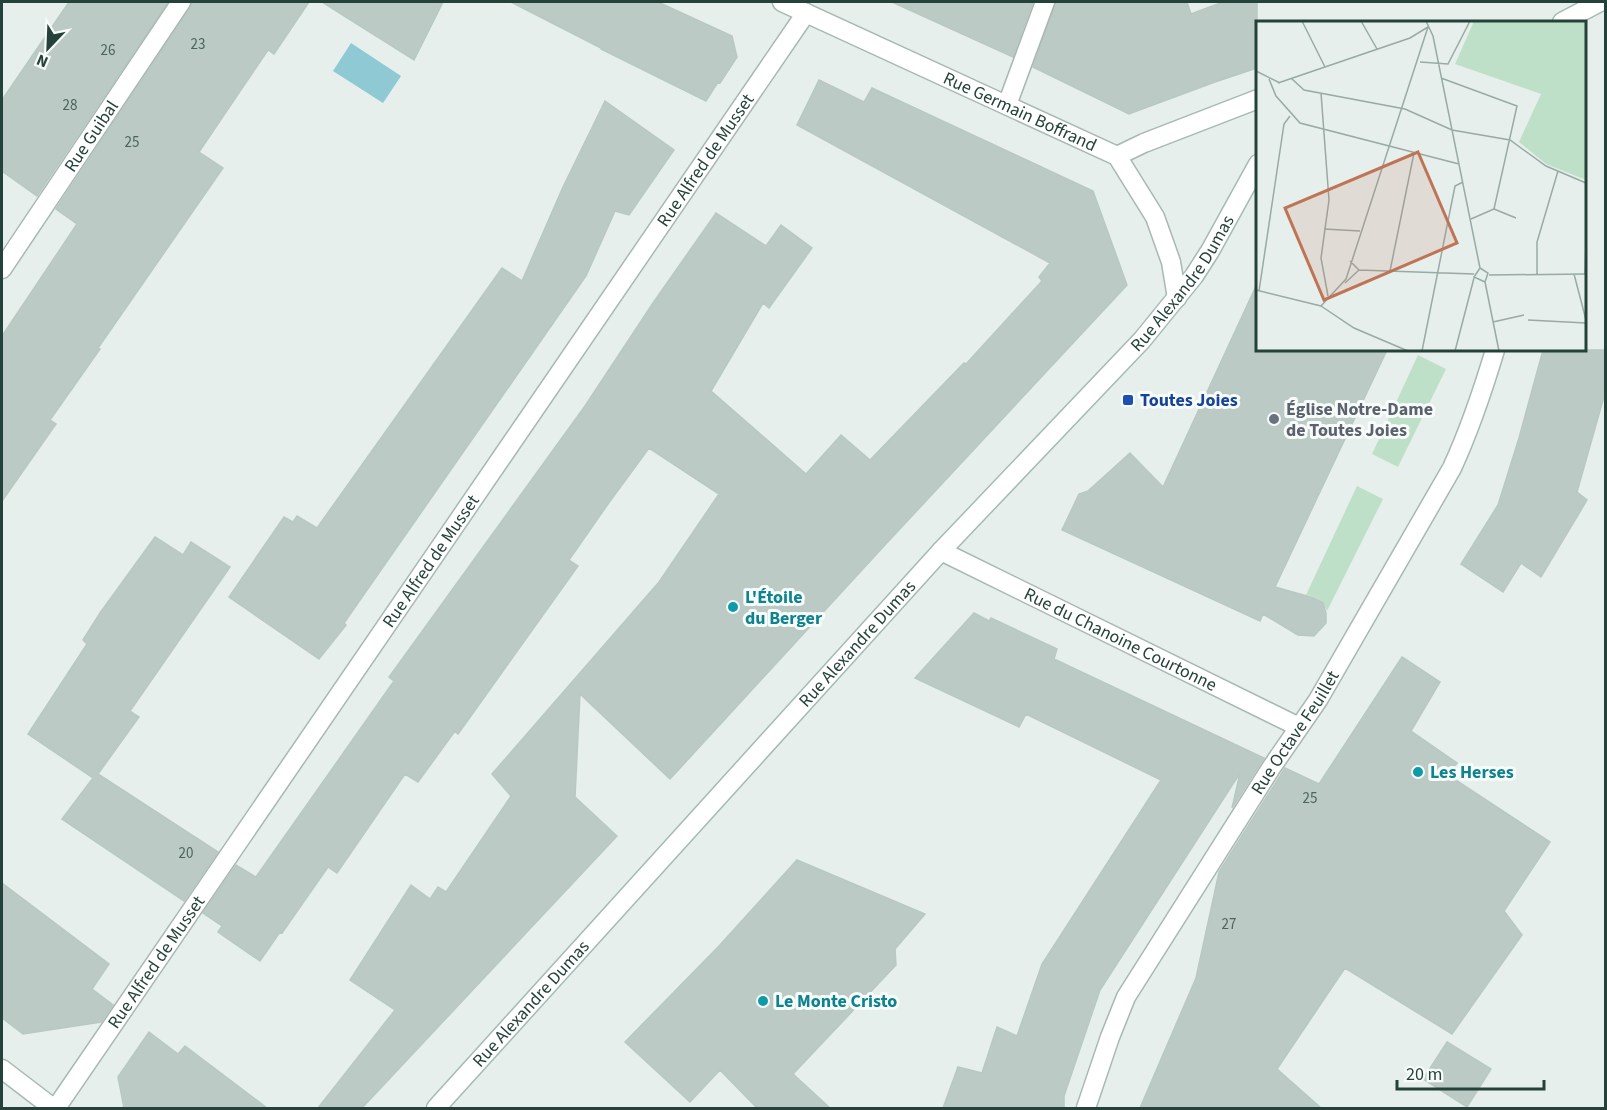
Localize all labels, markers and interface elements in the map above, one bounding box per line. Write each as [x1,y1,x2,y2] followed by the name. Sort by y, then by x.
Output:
[18,18,78,78] north arrow
[1256,21,1586,351] inset map
[191,34,205,55] house number: 23
[101,40,115,61] house number: 26
[33,49,52,73] text: N
[939,65,1101,158] street label: Rue Germain Boffrand
[651,89,760,232] street label: Rue Alfred de Musset
[58,95,124,177] street label: Rue Guibal
[63,95,77,116] house number: 28
[125,132,139,153] house number: 25
[1125,210,1240,357] street label: Rue Alexandre Dumas
[1140,388,1238,413] place label: Toutes Joies
[1121,393,1135,407] marker: Toutes Joies
[1286,397,1433,443] place label: Église Notre-Dame de Toutes Joies
[1267,412,1281,426] marker: Église Notre-Dame de Toutes Joies
[376,489,485,633] street label: Rue Alfred de Musset
[793,574,921,712] street label: Rue Alexandre Dumas
[1020,581,1221,697] street label: Rue du Chanoine Courtonne
[745,585,823,631] place label: L'Étoile du Berger
[726,600,740,614] marker: L'Étoile du Berger
[1245,666,1345,799] street label: Rue Octave Feuillet
[1430,760,1514,785] place label: Les Herses
[1411,765,1425,779] marker: Les Herses
[1303,788,1317,809] house number: 25
[179,843,193,864] house number: 20
[102,890,210,1033] street label: Rue Alfred de Musset
[1222,914,1236,935] house number: 27
[466,935,595,1073] street label: Rue Alexandre Dumas
[775,989,897,1014] place label: Le Monte Cristo
[756,994,770,1008] marker: Le Monte Cristo
[1397,1053,1544,1091] scale bar
[1406,1062,1442,1087] text: 20 m

